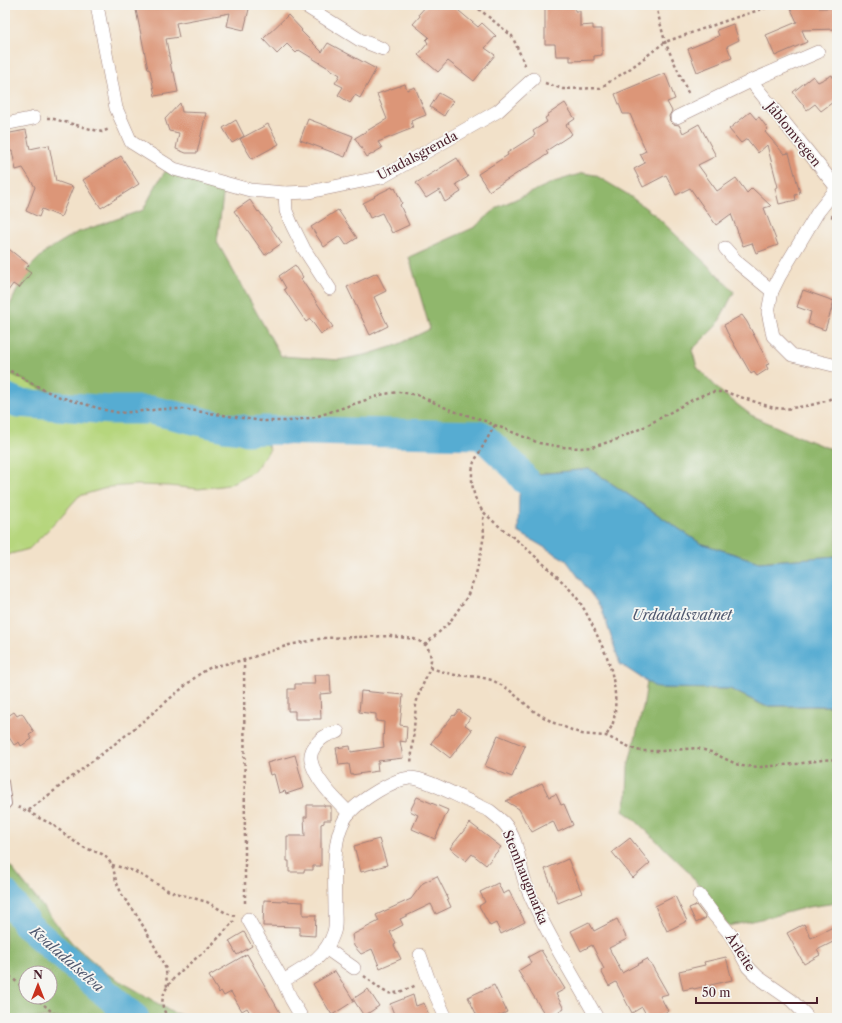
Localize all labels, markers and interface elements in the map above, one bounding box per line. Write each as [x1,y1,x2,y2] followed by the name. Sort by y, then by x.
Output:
[762,97,825,170] street label: Jåblomvegen
[374,127,460,183] street label: Uradalsgrenda
[632,606,733,624] water label: Urdadalsvatnet
[500,828,552,927] street label: Stemhaugmarka
[26,922,108,996] water label: Kvaladalselva
[722,929,759,974] street label: Årleite
[18,965,58,1005] north arrow
[33,968,43,982] text: N
[696,979,817,1005] scale bar
[702,985,731,1000] text: 50 m

